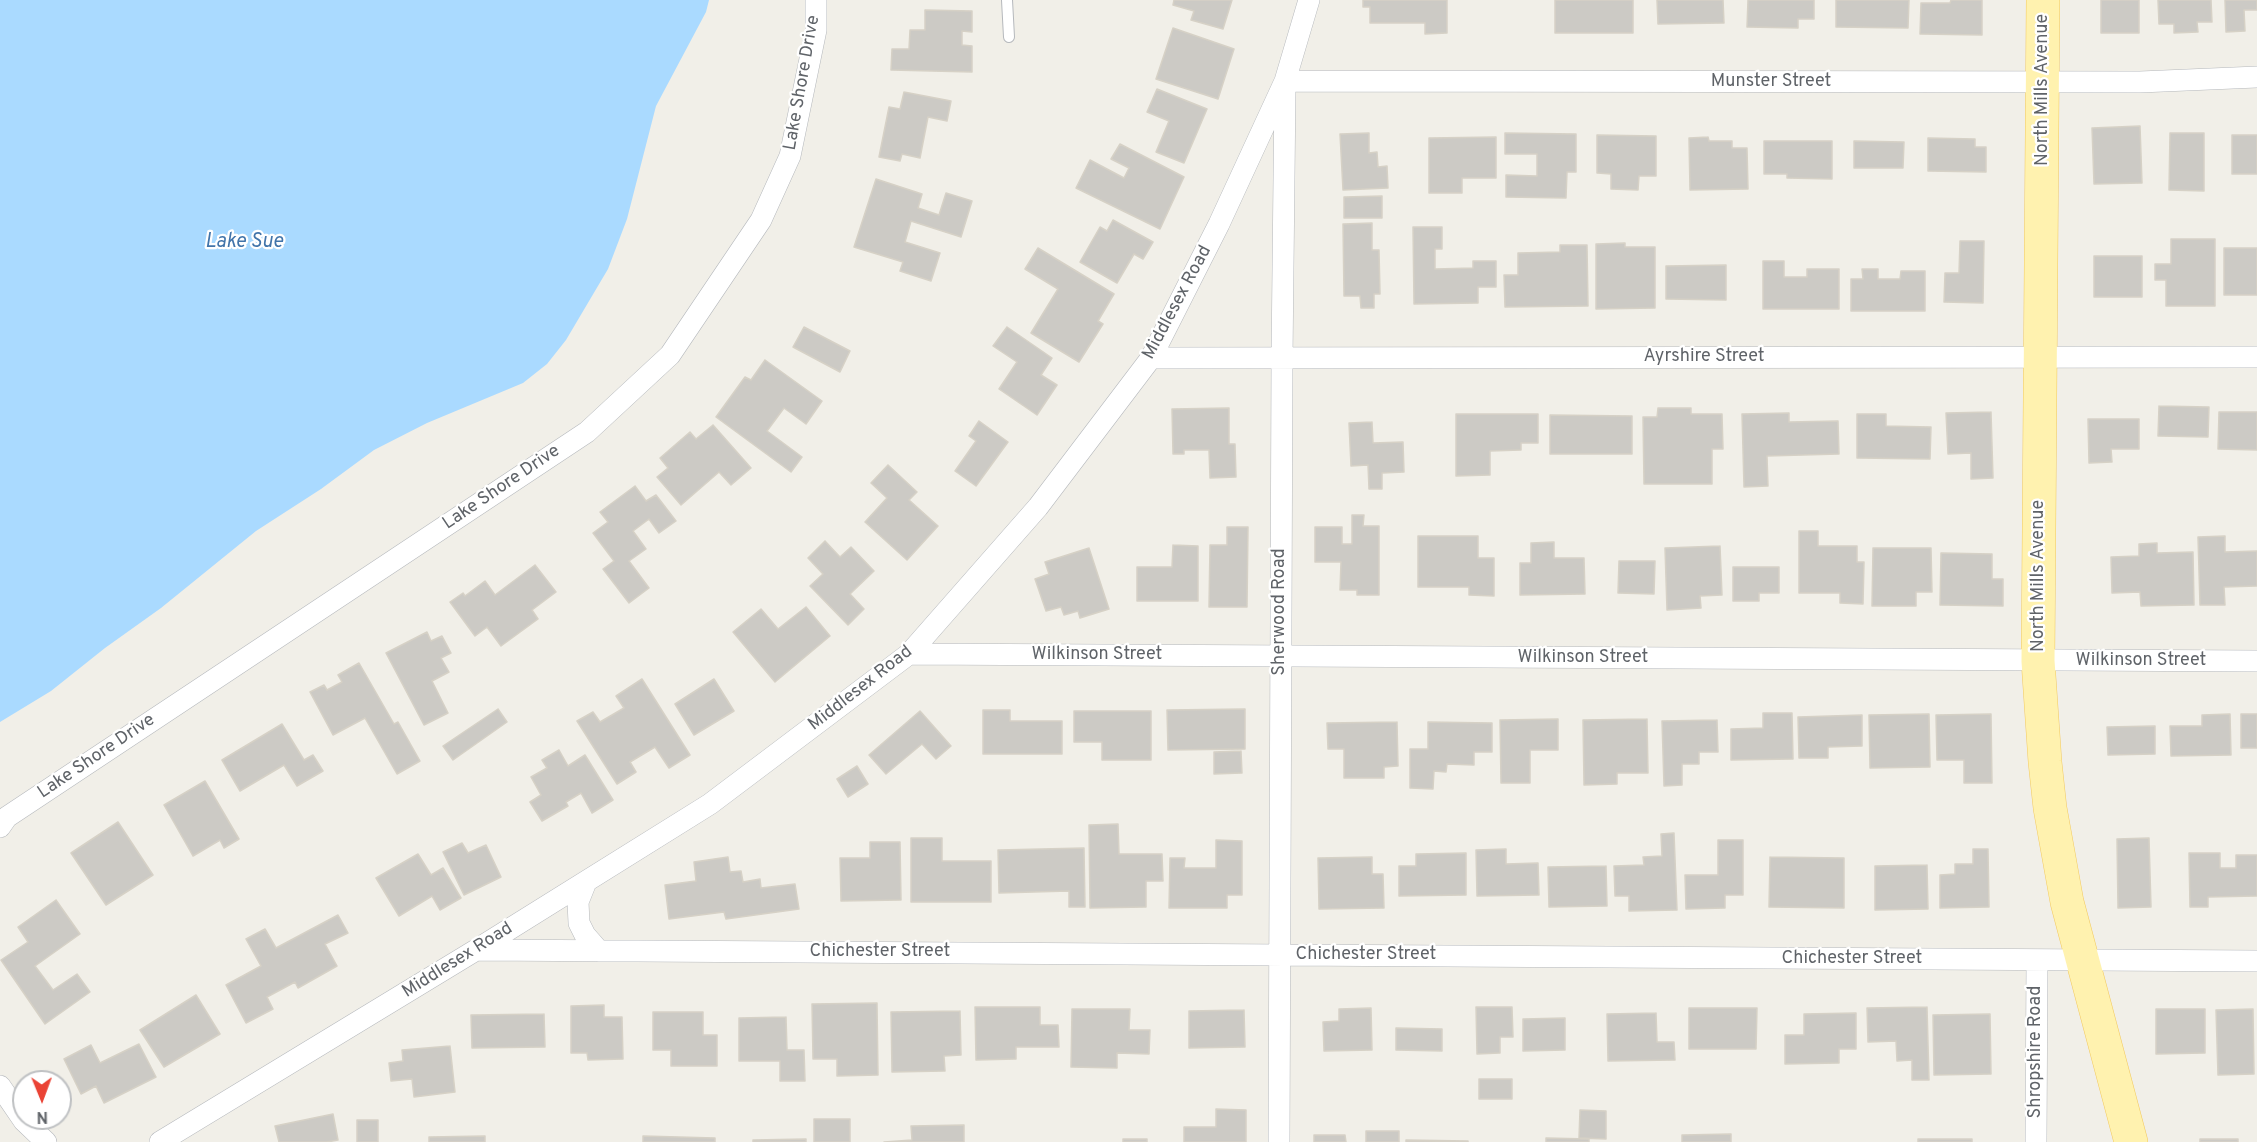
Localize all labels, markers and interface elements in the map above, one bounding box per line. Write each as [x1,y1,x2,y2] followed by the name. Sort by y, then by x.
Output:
[780,14,826,152] street label: Lake Shore Drive
[2032,14,2054,166] street label: North Mills Avenue
[1711,71,1831,93] street label: Munster Street
[205,231,283,255] water label: Lake Sue
[1139,242,1217,364] street label: Middlesex Road
[1643,346,1765,368] street label: Ayrshire Street
[439,441,565,535] street label: Lake Shore Drive
[2028,500,2050,652] street label: North Mills Avenue
[1269,548,1291,676] street label: Sherwood Road
[805,642,917,736] street label: Middlesex Road
[1032,644,1162,666] street label: Wilkinson Street
[1518,647,1648,669] street label: Wilkinson Street
[2076,650,2206,672] street label: Wilkinson Street
[34,710,160,804] street label: Lake Shore Drive
[399,918,517,1004] street label: Middlesex Road
[810,941,950,963] street label: Chichester Street
[1296,944,1436,966] street label: Chichester Street
[1782,948,1922,970] street label: Chichester Street
[2025,986,2047,1118] street label: Shropshire Road
[12,1070,72,1130] north arrow
[36,1106,48,1126] text: N

